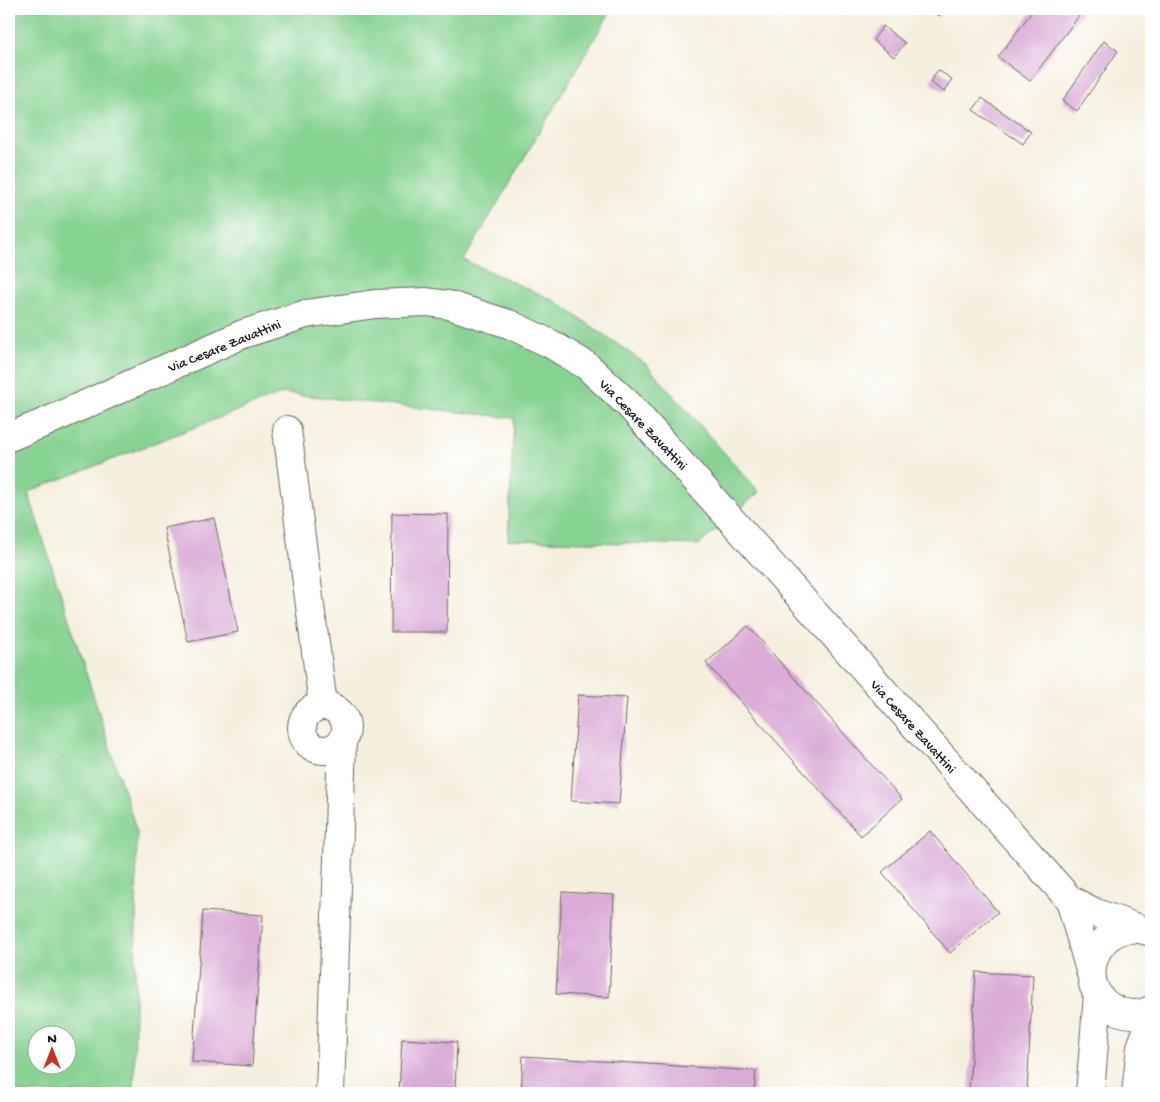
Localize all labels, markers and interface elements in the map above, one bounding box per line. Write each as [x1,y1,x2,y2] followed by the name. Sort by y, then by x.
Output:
[165,317,284,378] street label: Via Cesare Zavattini
[594,376,690,475] street label: Via Cesare Zavattini
[865,677,959,778] street label: Via Cesare Zavattini
[28,1024,78,1074] north arrow
[47,1031,57,1048] text: N

